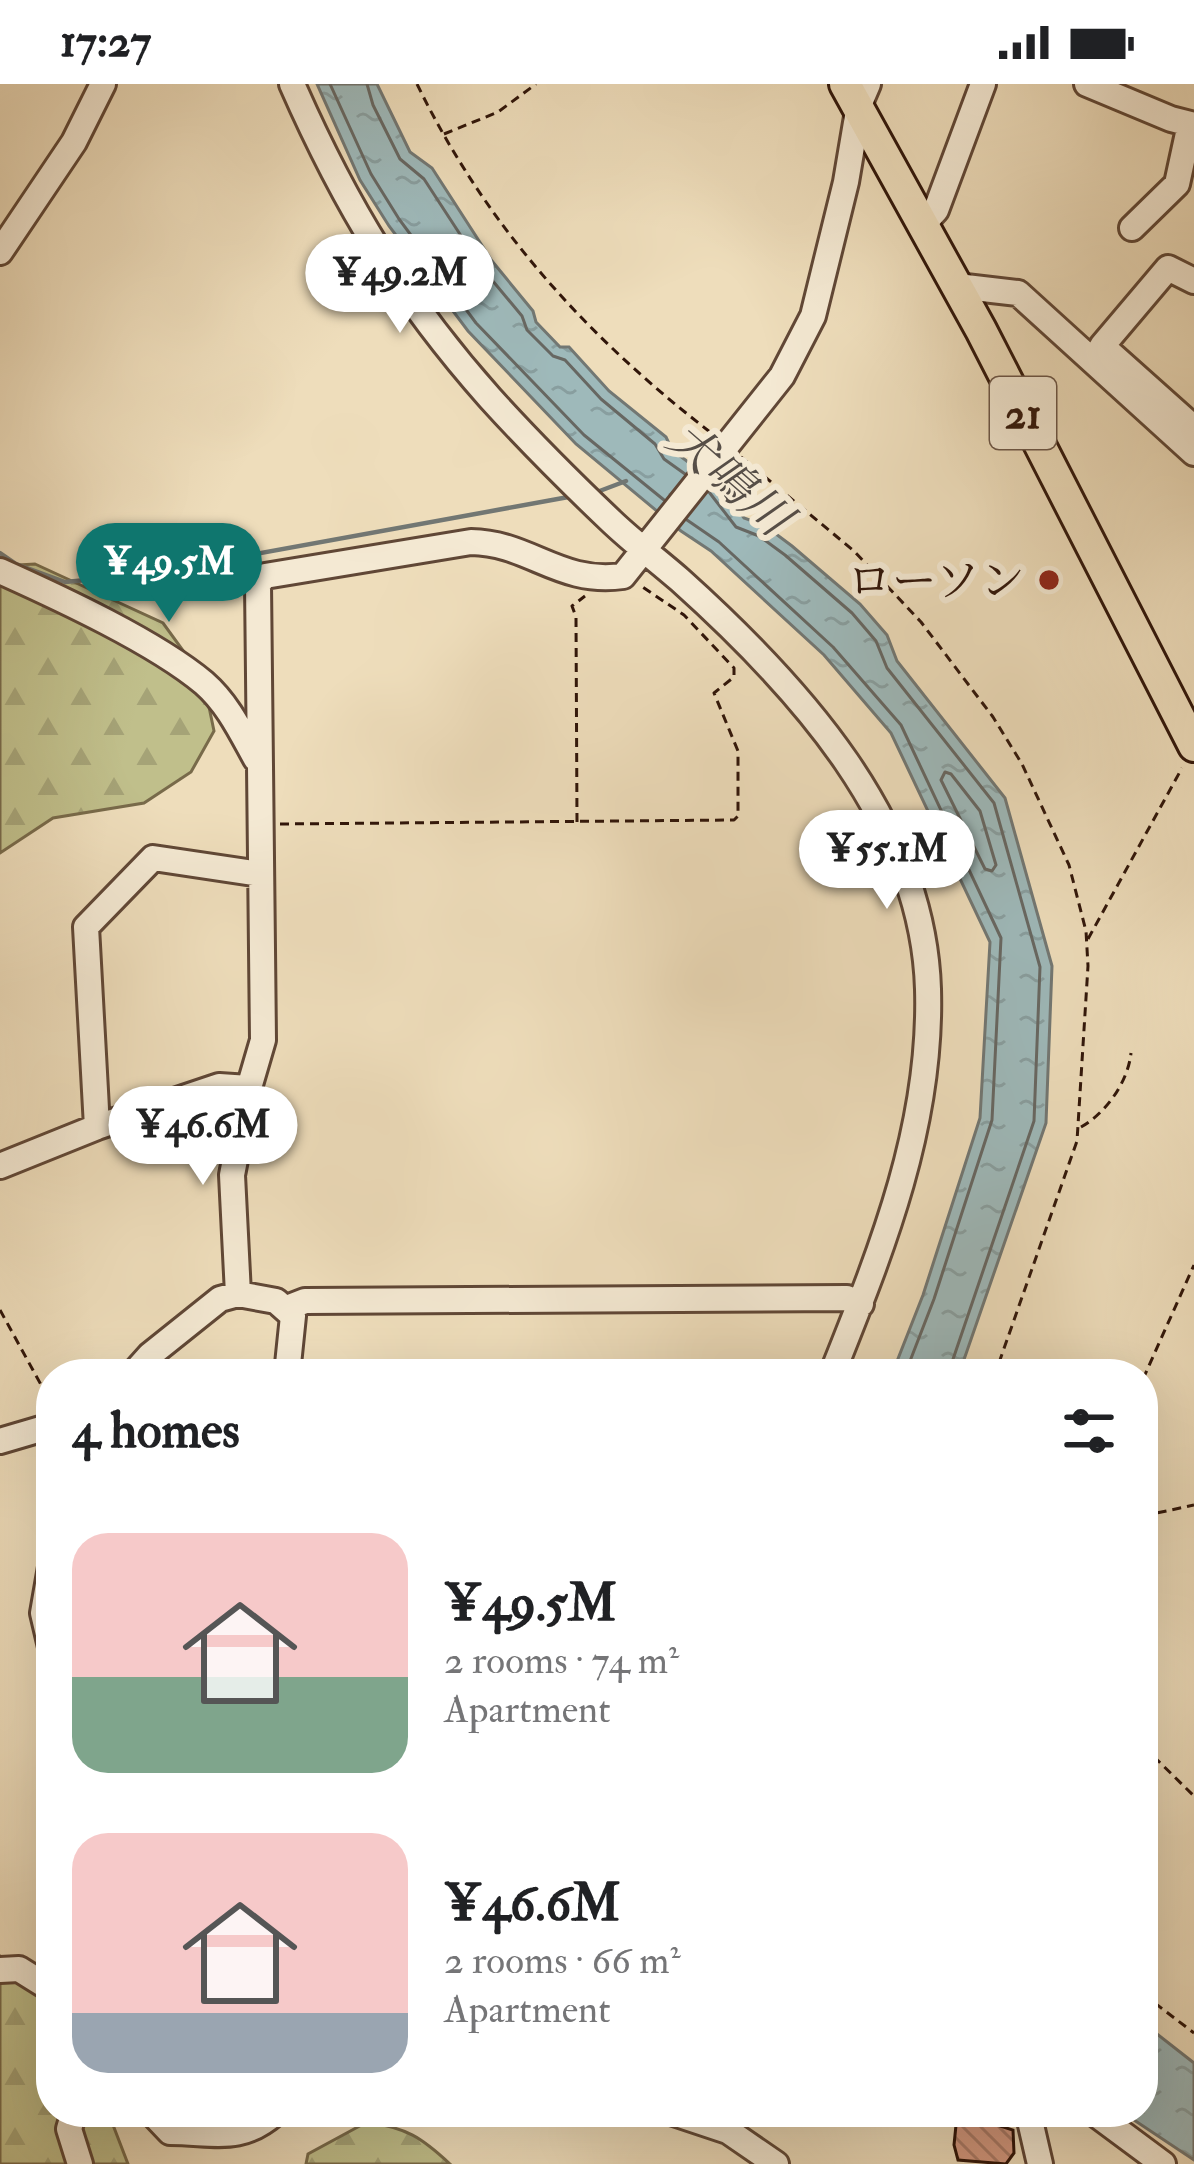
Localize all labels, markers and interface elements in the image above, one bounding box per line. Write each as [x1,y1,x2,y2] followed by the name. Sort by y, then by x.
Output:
[60,14,151,70] text: 17:27
[302,234,498,336] pin: ¥49.2M
[332,248,468,297] text: ¥49.2M
[990,377,1056,449] road number: 21
[655,410,806,553] water label: 犬鳴川
[71,523,267,625] pin: ¥49.5M
[103,537,235,586] text: ¥49.5M
[847,554,1025,610] place label: ローソン
[1036,567,1062,593] marker: ローソン
[789,810,985,912] pin: ¥55.1M
[826,824,948,873] text: ¥55.1M
[105,1086,301,1188] pin: ¥46.6M
[136,1100,270,1149] text: ¥46.6M
[1056,1398,1122,1464] icon: filters
[72,1399,240,1463] text: 4 homes
[444,1572,617,1636] text: ¥49.5M
[168,1581,312,1725] icon: home
[444,1636,679,1685] text: 2 rooms · 74 m²
[444,1685,611,1734] text: Apartment
[444,1872,620,1936] text: ¥46.6M
[168,1881,312,2025] icon: home
[444,1936,680,1985] text: 2 rooms · 66 m²
[444,1985,611,2034] text: Apartment

